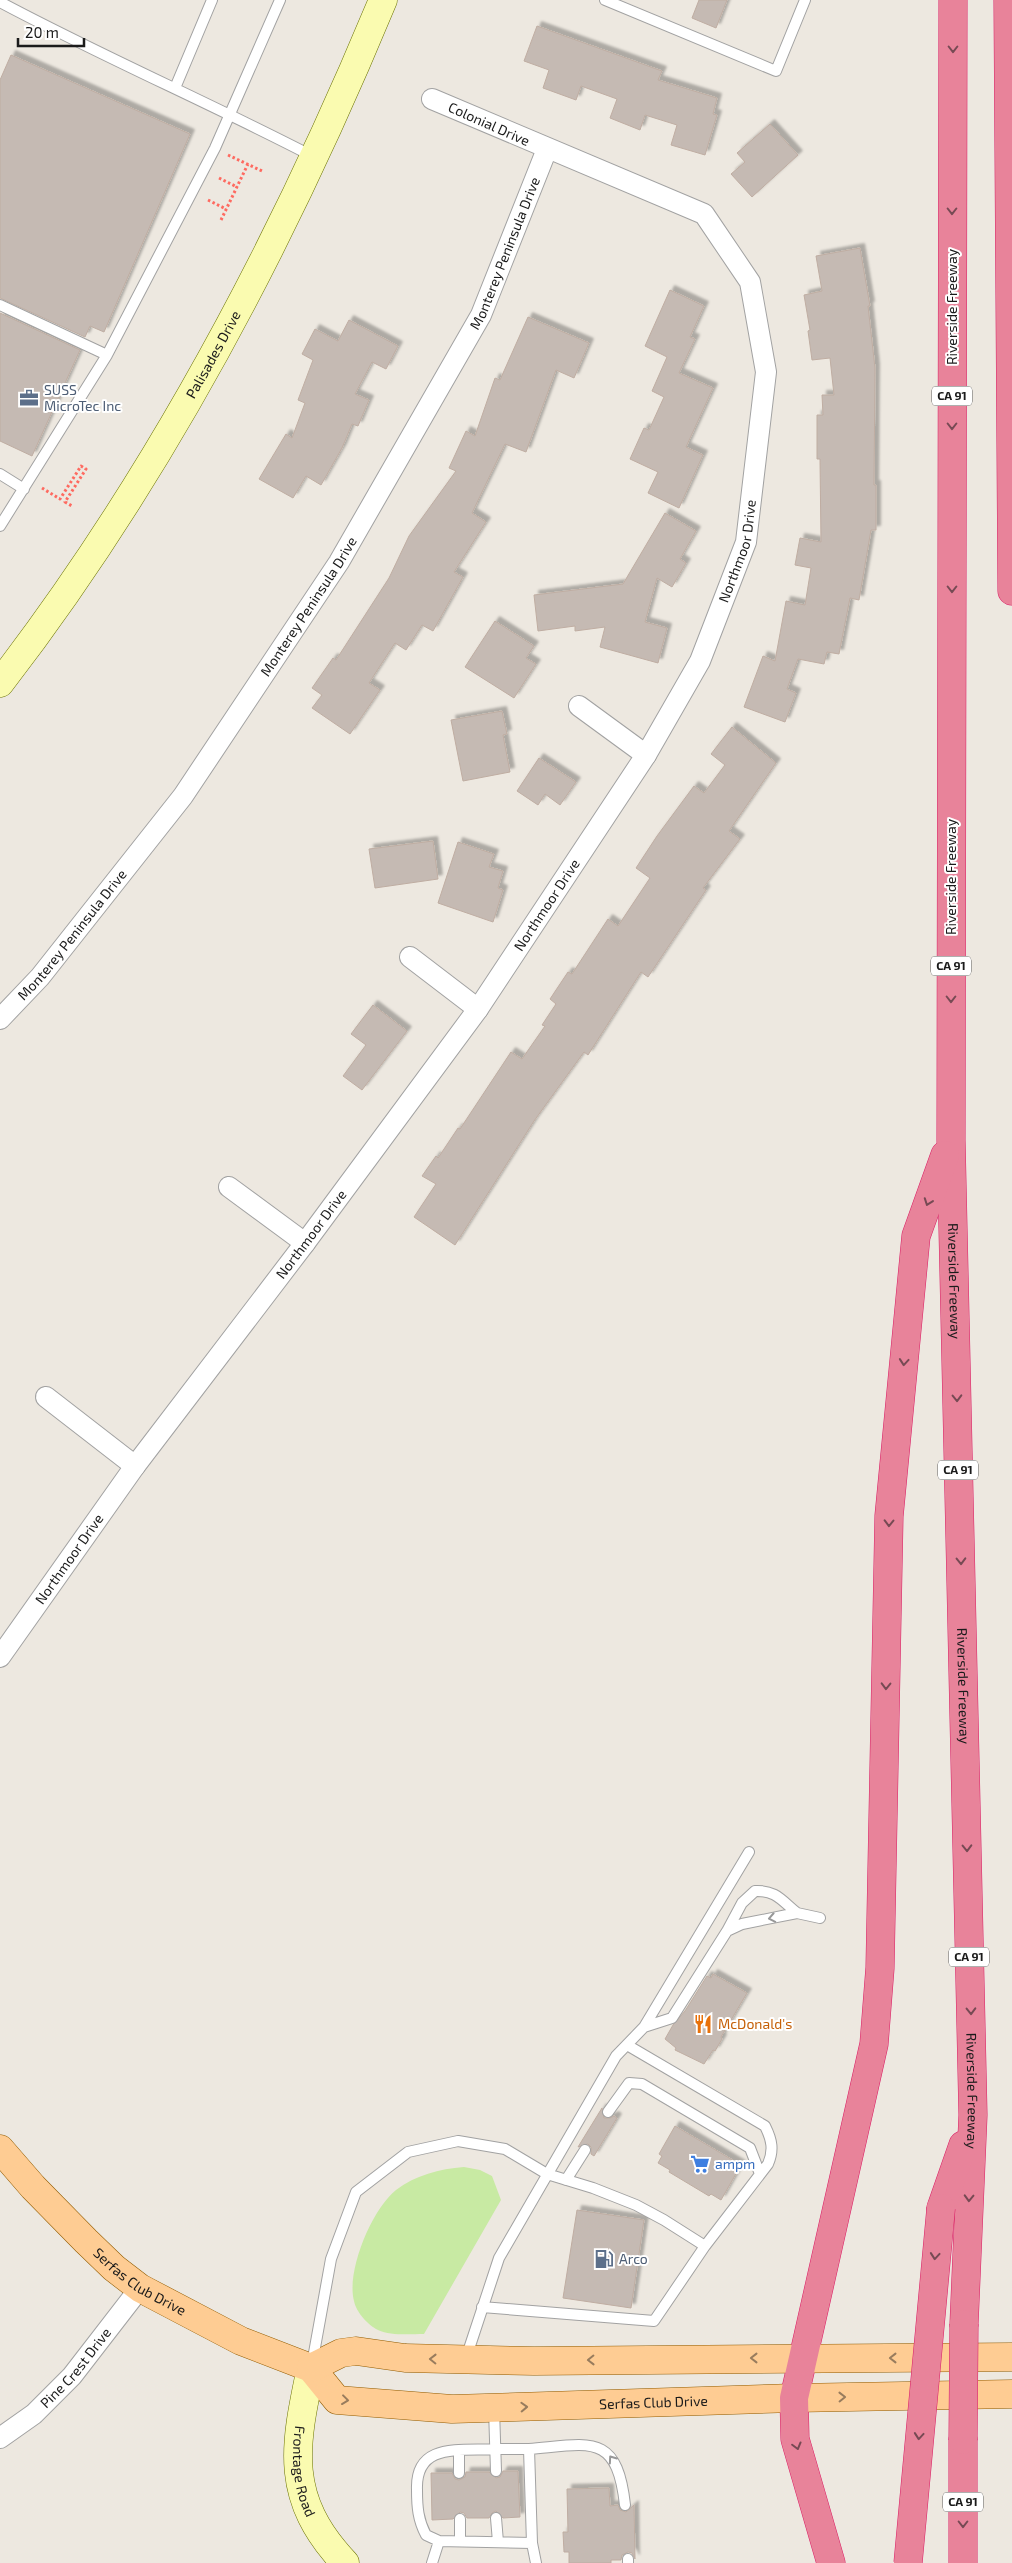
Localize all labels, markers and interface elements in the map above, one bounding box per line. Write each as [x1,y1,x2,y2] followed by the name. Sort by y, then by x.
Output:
[18,15,84,47] scale bar
[25,23,59,41] text: 20 m
[948,45,958,53] one-way arrow
[446,98,533,149] street label: Colonial Drive
[465,174,543,332] street label: Monterey Peninsula Drive
[947,208,957,215] one-way arrow
[943,248,960,365] street label: Riverside Freeway
[182,308,244,401] street label: Palisades Drive
[44,381,121,414] place label: SUSS MicroTec Inc
[932,386,972,406] road number: CA 91
[18,387,40,409] office icon: SUSS MicroTec Inc
[947,422,957,430] one-way arrow
[714,499,759,605] street label: Northmoor Drive
[256,533,360,679] street label: Monterey Peninsula Drive
[947,585,957,593] one-way arrow
[942,818,959,935] street label: Riverside Freeway
[510,855,583,954] street label: Northmoor Drive
[14,866,130,1003] street label: Monterey Peninsula Drive
[931,956,971,976] road number: CA 91
[946,995,956,1003] one-way arrow
[272,1186,350,1282] street label: Northmoor Drive
[924,1197,934,1206] one-way arrow
[945,1223,965,1340] street label: Riverside Freeway
[899,1358,910,1366] one-way arrow
[952,1395,962,1403] one-way arrow
[938,1460,978,1480] road number: CA 91
[31,1510,107,1607] street label: Northmoor Drive
[884,1520,894,1528] one-way arrow
[955,1557,966,1565] one-way arrow
[954,1627,974,1745] street label: Riverside Freeway
[881,1682,891,1690] one-way arrow
[962,1845,972,1853] one-way arrow
[767,1913,776,1923] one-way arrow
[949,1948,989,1966] road number: CA 91
[966,2007,976,2015] one-way arrow
[692,2013,714,2035] restaurant icon: McDonald's
[718,2015,792,2032] place label: McDonald's
[963,2032,982,2150] street label: Riverside Freeway
[689,2153,711,2175] supermarket icon: ampm
[715,2155,755,2172] place label: ampm
[964,2195,975,2203] one-way arrow
[90,2244,189,2319] street label: Serfas Club Drive
[593,2248,615,2270] fuel station icon: Arco
[619,2250,648,2267] place label: Arco
[930,2253,941,2261] one-way arrow
[36,2324,114,2411] street label: Pine Crest Drive
[750,2353,758,2363] one-way arrow
[889,2353,897,2363] one-way arrow
[428,2354,436,2364] one-way arrow
[587,2355,595,2365] one-way arrow
[599,2392,708,2412] street label: Serfas Club Drive
[839,2392,847,2402] one-way arrow
[341,2394,349,2405] one-way arrow
[520,2402,528,2412] one-way arrow
[290,2425,320,2519] street label: Frontage Road
[914,2432,925,2440] one-way arrow
[792,2442,802,2450] one-way arrow
[609,2455,618,2465] one-way arrow
[943,2492,983,2512] road number: CA 91
[958,2520,968,2528] one-way arrow

